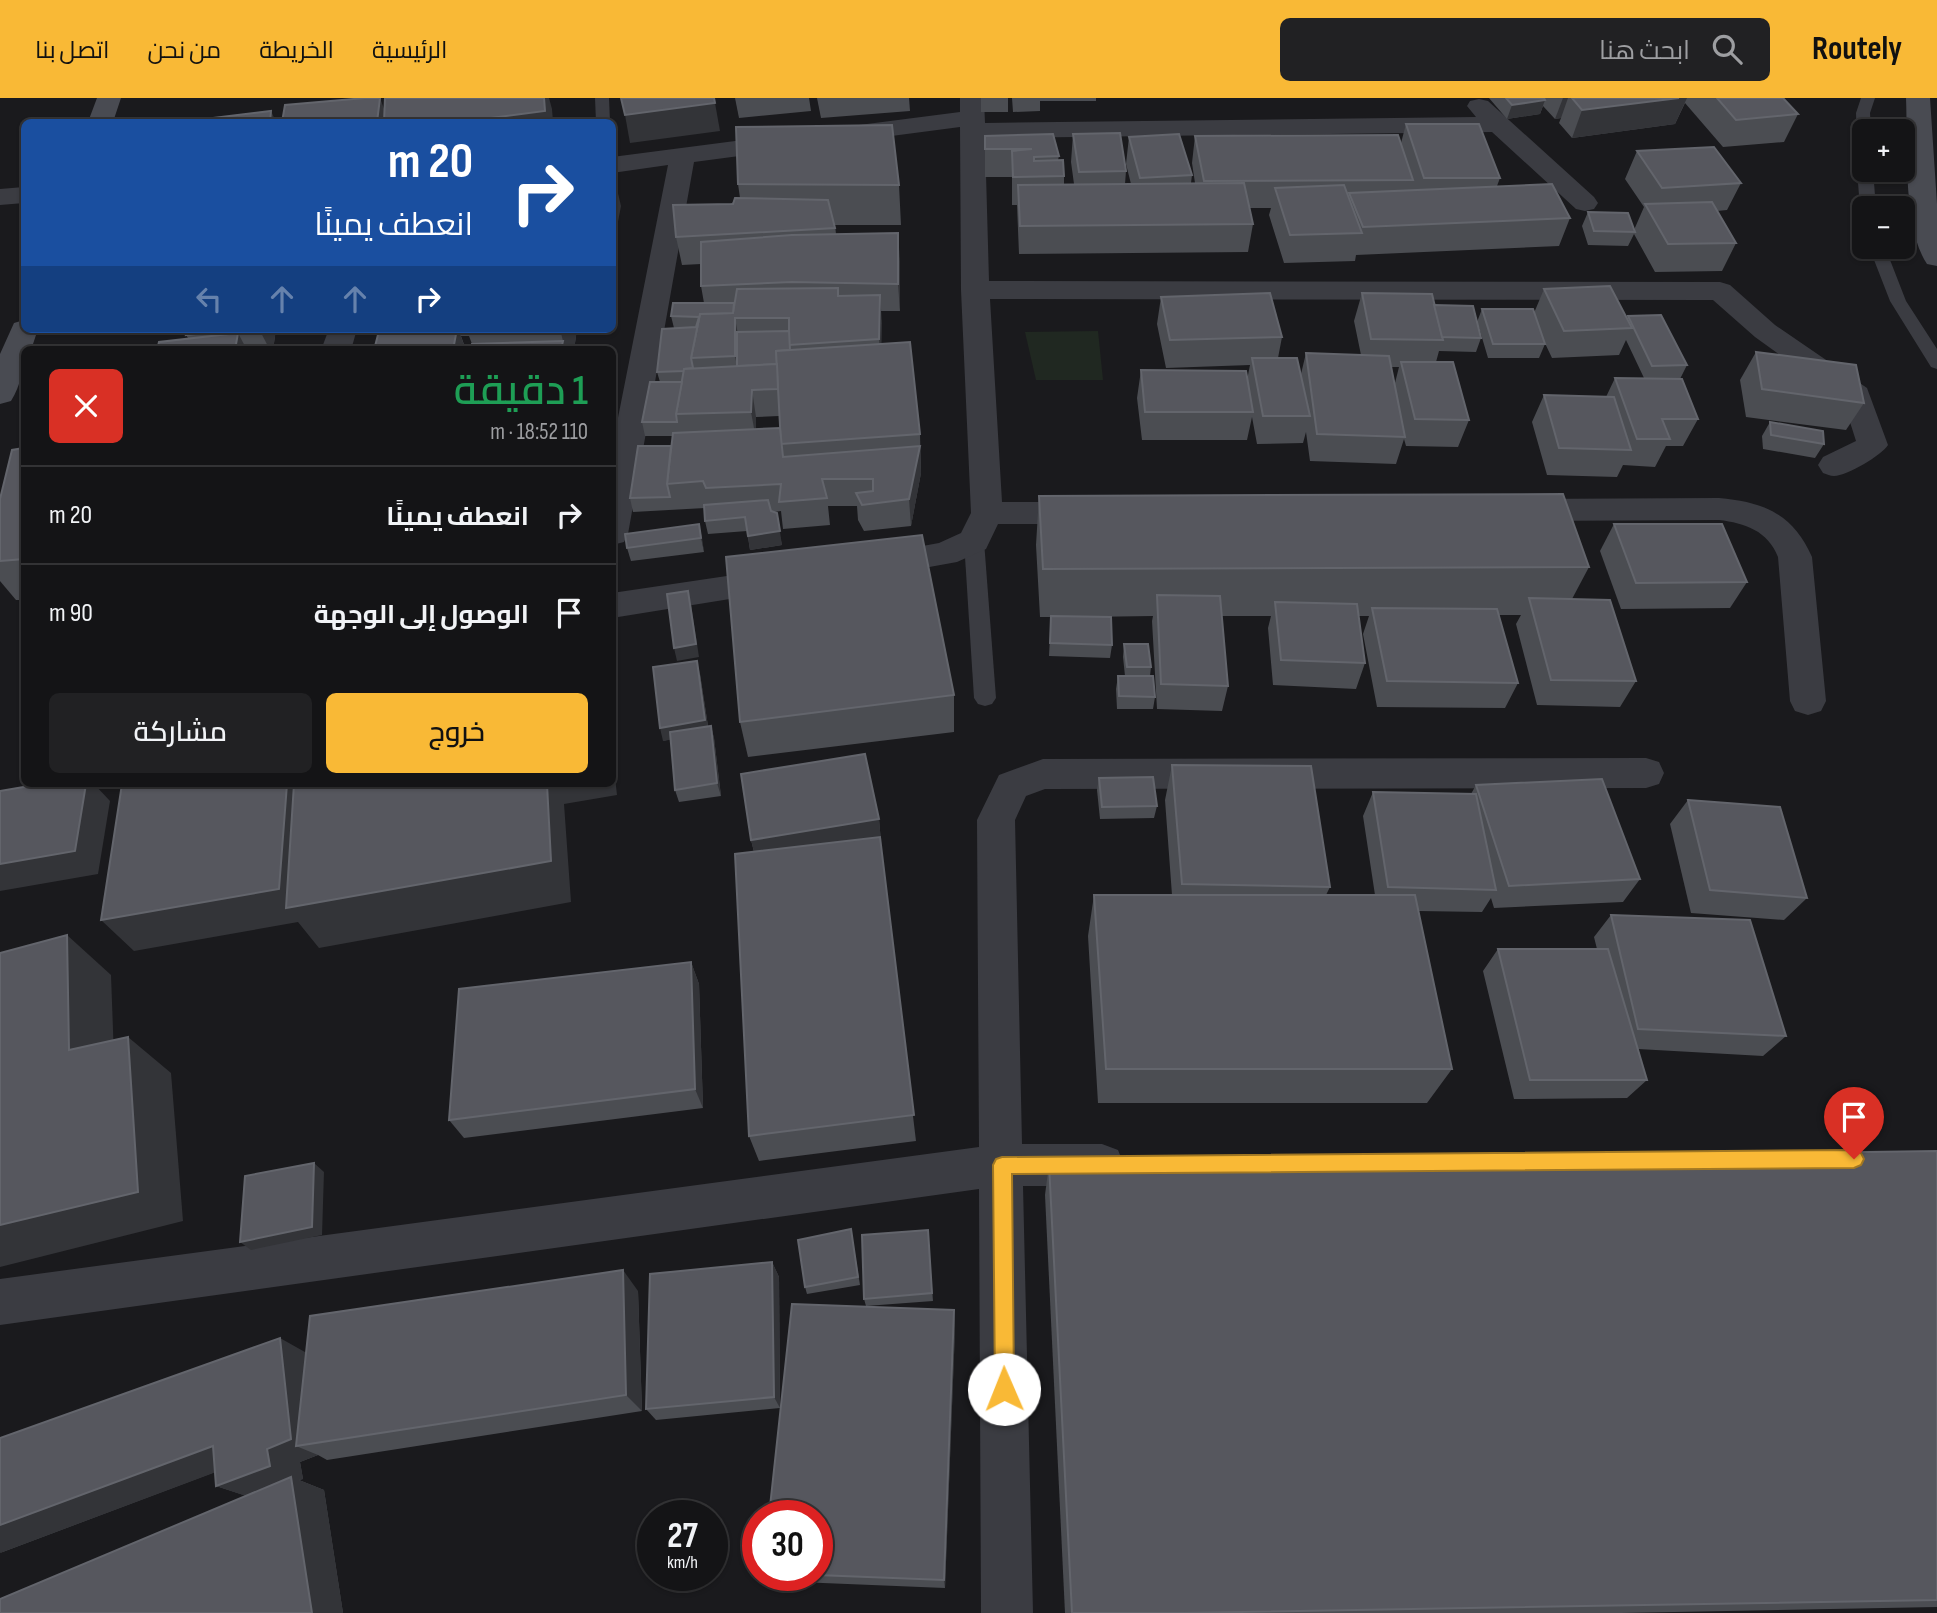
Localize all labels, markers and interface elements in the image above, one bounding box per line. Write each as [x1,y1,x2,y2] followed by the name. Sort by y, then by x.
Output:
[1280,18,1770,81] search box
[1812,29,1902,69] text: Routely
[1708,30,1746,68] icon: search
[35,36,109,65] text: اتصل بنا
[147,36,221,65] text: من نحن
[259,36,334,65] text: الخريطة
[372,36,447,65] text: الرئيسية
[1599,36,1690,67] text: ابحث هنا
[1852,119,1915,259] map controls
[1852,119,1915,182] button: +
[388,133,473,192] text: 20 m
[497,147,588,238] icon: right
[1852,196,1915,259] button: −
[314,206,473,245] text: انعطف يمينًا
[190,280,228,318] icon: left
[263,280,301,318] icon: ahead
[336,280,374,318] icon: ahead
[409,280,447,318] icon: right
[454,366,588,417] text: 1 دقيقة
[49,369,123,443] button: close
[490,418,588,446] text: 110 m · 18:52
[550,496,588,534] icon: right
[49,500,92,531] text: 20 m
[386,502,529,533] text: انعطف يمينًا
[550,594,588,632] icon: arrive
[49,598,93,629] text: 90 m
[314,600,529,631] text: الوصول إلى الوجهة
[49,693,312,773] button: مشاركة
[326,693,588,773] button: خروج
[1824,1087,1884,1159] pin
[1835,1098,1873,1136] icon: arrive
[967,1352,1041,1426] position arrow
[742,1500,833,1591] speed limit sign: 30
[667,1515,698,1558] text: 27
[667,1552,698,1573] text: km/h

